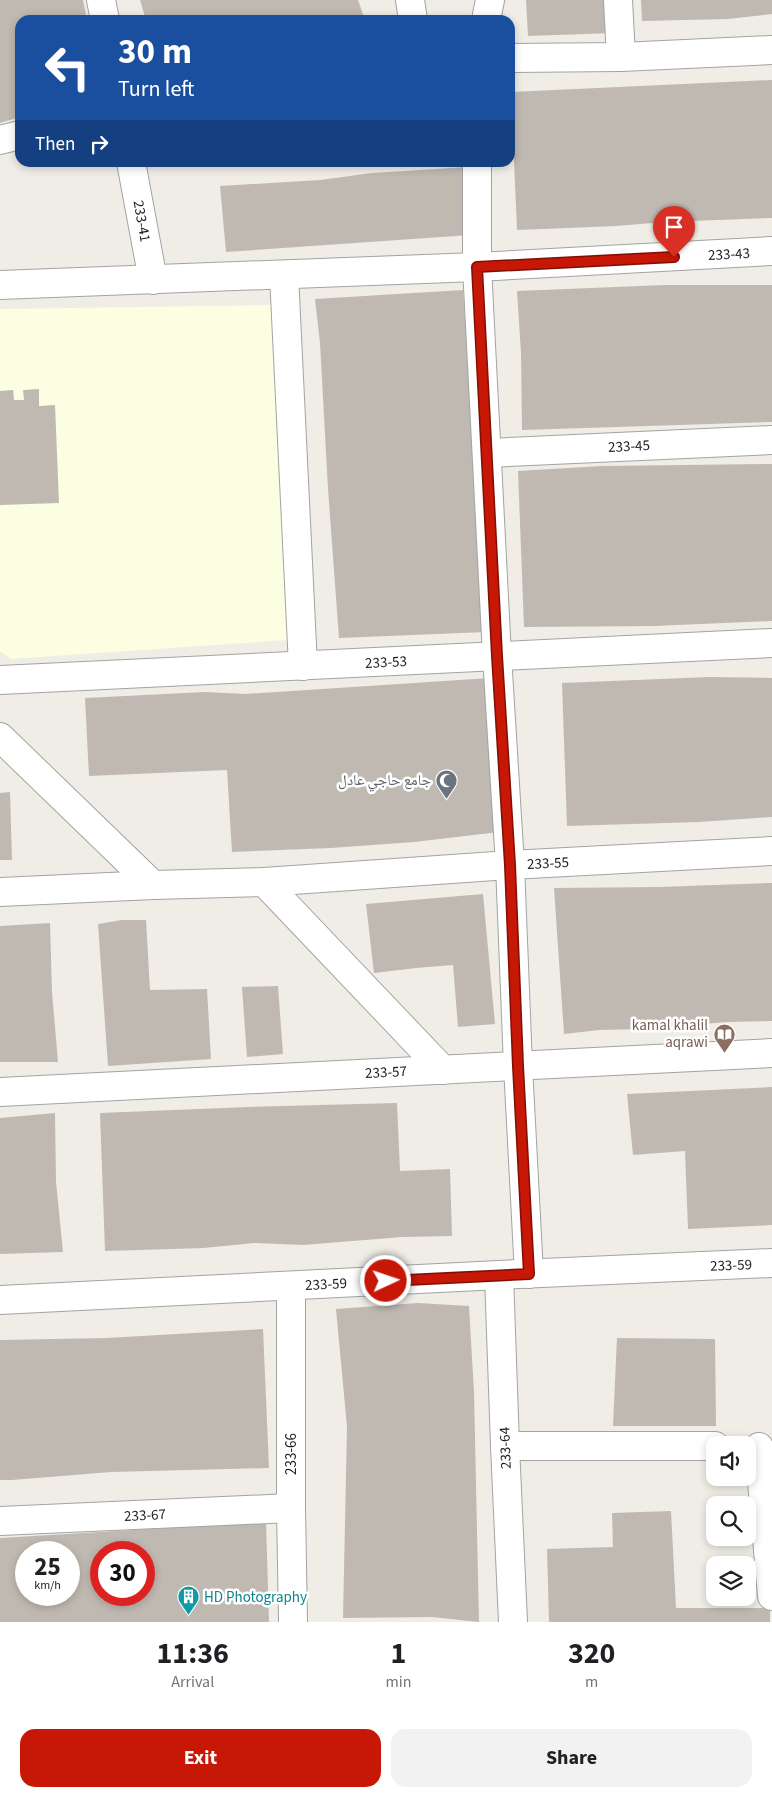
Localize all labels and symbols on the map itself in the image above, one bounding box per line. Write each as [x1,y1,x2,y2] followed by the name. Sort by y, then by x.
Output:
[128,199,155,244] street label: 233-41
[653,206,695,257] pin
[708,243,751,266] street label: 233-43
[608,435,651,458] street label: 233-45
[365,651,408,674] street label: 233-53
[435,768,459,799] mosque icon: جامع حاجي عادل
[338,770,431,792] place label: جامع حاجي عادل
[527,852,570,875] street label: 233-55
[632,1015,708,1053] place label: kamal khalil aqrawi
[712,1022,736,1053] library icon: kamal khalil aqrawi
[365,1061,408,1084] street label: 233-57
[359,1254,411,1306] position arrow
[710,1254,752,1277] street label: 233-59
[305,1273,348,1296] street label: 233-59
[494,1426,517,1469] street label: 233-64
[281,1433,302,1475] street label: 233-66
[124,1504,167,1527] street label: 233-67
[90,1541,155,1606] speed limit sign: 30
[176,1585,200,1616] building icon: HD Photography
[204,1587,307,1608] place label: HD Photography

